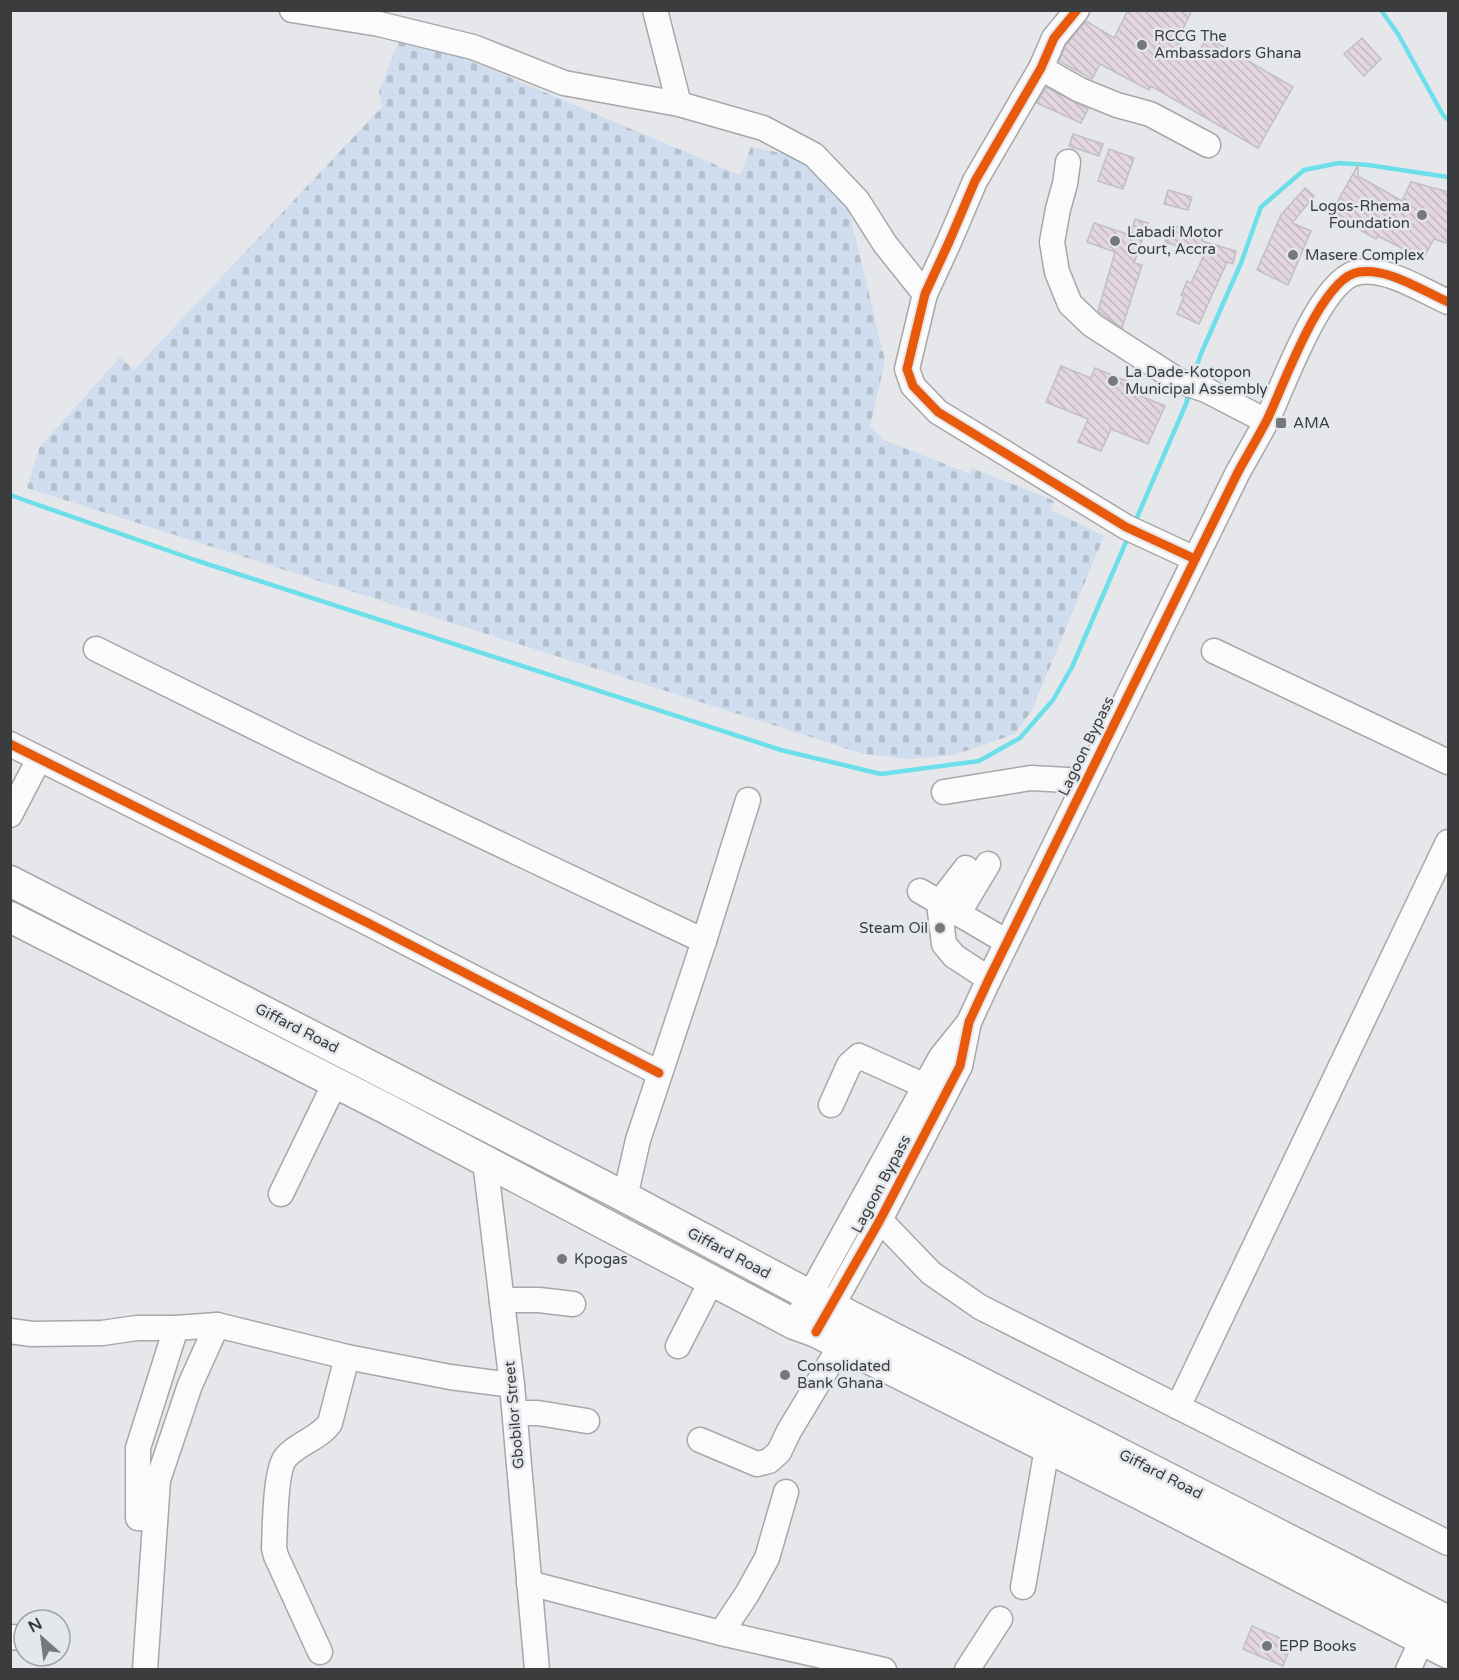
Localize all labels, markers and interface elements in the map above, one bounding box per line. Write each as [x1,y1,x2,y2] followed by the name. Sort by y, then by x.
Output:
[1154,27,1302,62] place label: RCCG The Ambassadors Ghana
[1135,38,1149,52] marker: RCCG The Ambassadors Ghana
[1310,197,1410,232] place label: Logos-Rhema Foundation
[1415,208,1429,222] marker: Logos-Rhema Foundation
[1127,223,1223,258] place label: Labadi Motor Court, Accra
[1108,234,1122,248] marker: Labadi Motor Court, Accra
[1305,246,1424,264] place label: Masere Complex
[1286,248,1300,262] marker: Masere Complex
[1125,363,1268,398] place label: La Dade-Kotopon Municipal Assembly
[1106,374,1120,388] marker: La Dade-Kotopon Municipal Assembly
[1293,414,1330,432] place label: AMA
[1274,416,1288,430] marker: AMA
[1054,693,1118,799] street label: Lagoon Bypass
[859,919,928,937] place label: Steam Oil
[933,921,947,935] marker: Steam Oil
[252,999,342,1057] street label: Giffard Road
[848,1132,914,1236] street label: Lagoon Bypass
[684,1224,774,1282] street label: Giffard Road
[574,1250,628,1268] place label: Kpogas
[555,1252,569,1266] marker: Kpogas
[797,1357,891,1392] place label: Consolidated Bank Ghana
[500,1360,528,1470] street label: Gbobilor Street
[778,1368,792,1382] marker: Consolidated Bank Ghana
[1116,1445,1206,1503] street label: Giffard Road
[12,1608,72,1668] north arrow
[25,1614,46,1637] text: N
[1279,1637,1357,1655] place label: EPP Books
[1260,1639,1274,1653] marker: EPP Books

